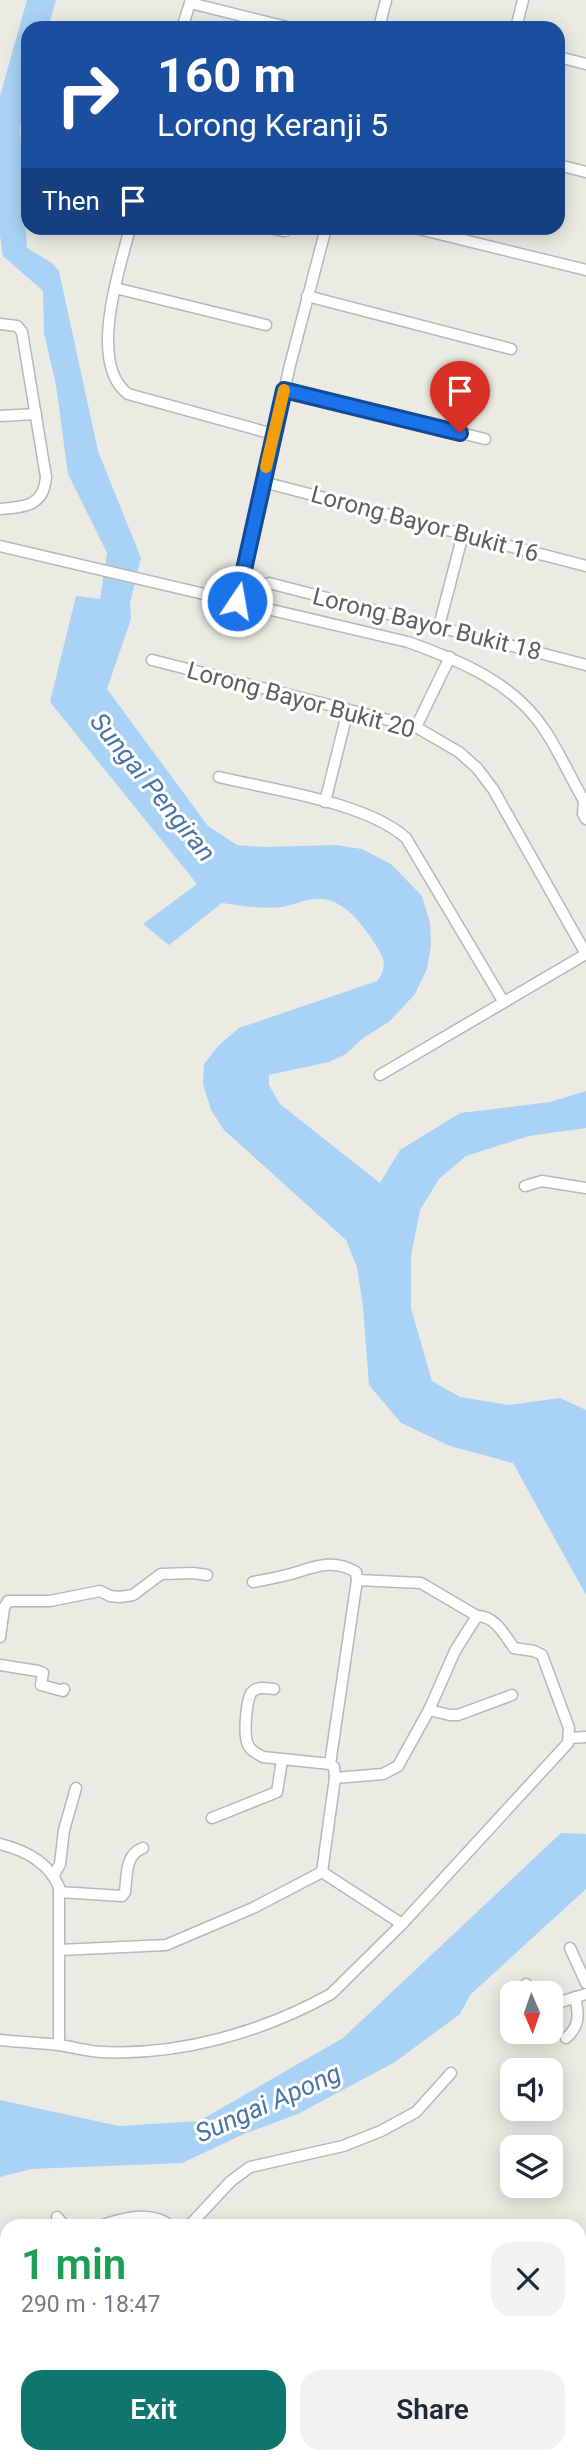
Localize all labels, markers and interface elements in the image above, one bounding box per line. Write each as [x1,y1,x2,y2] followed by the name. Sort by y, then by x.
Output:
[157,47,296,104] text: 160 m
[42,49,133,140] icon: right
[157,106,388,144] text: Lorong Keranji 5
[114,182,152,220] icon: arrive
[42,186,100,216] text: Then
[430,361,490,433] pin
[441,372,479,410] icon: arrive
[308,480,542,568] street label: Lorong Bayor Bukit 16
[200,564,274,638] position arrow
[310,582,544,666] street label: Lorong Bayor Bukit 18
[184,656,418,744] street label: Lorong Bayor Bukit 20
[84,707,222,867] water label: Sungai Pengiran
[500,1981,564,2044] north arrow
[500,1981,563,2198] map controls
[190,2058,346,2148] water label: Sungai Apong
[500,2058,563,2121] button: sound
[500,2135,563,2198] button: layers
[21,2240,126,2289] text: 1 min
[491,2242,565,2316] button: close
[21,2291,160,2318] text: 290 m · 18:47
[21,2370,286,2450] button: Exit
[300,2370,565,2450] button: Share

